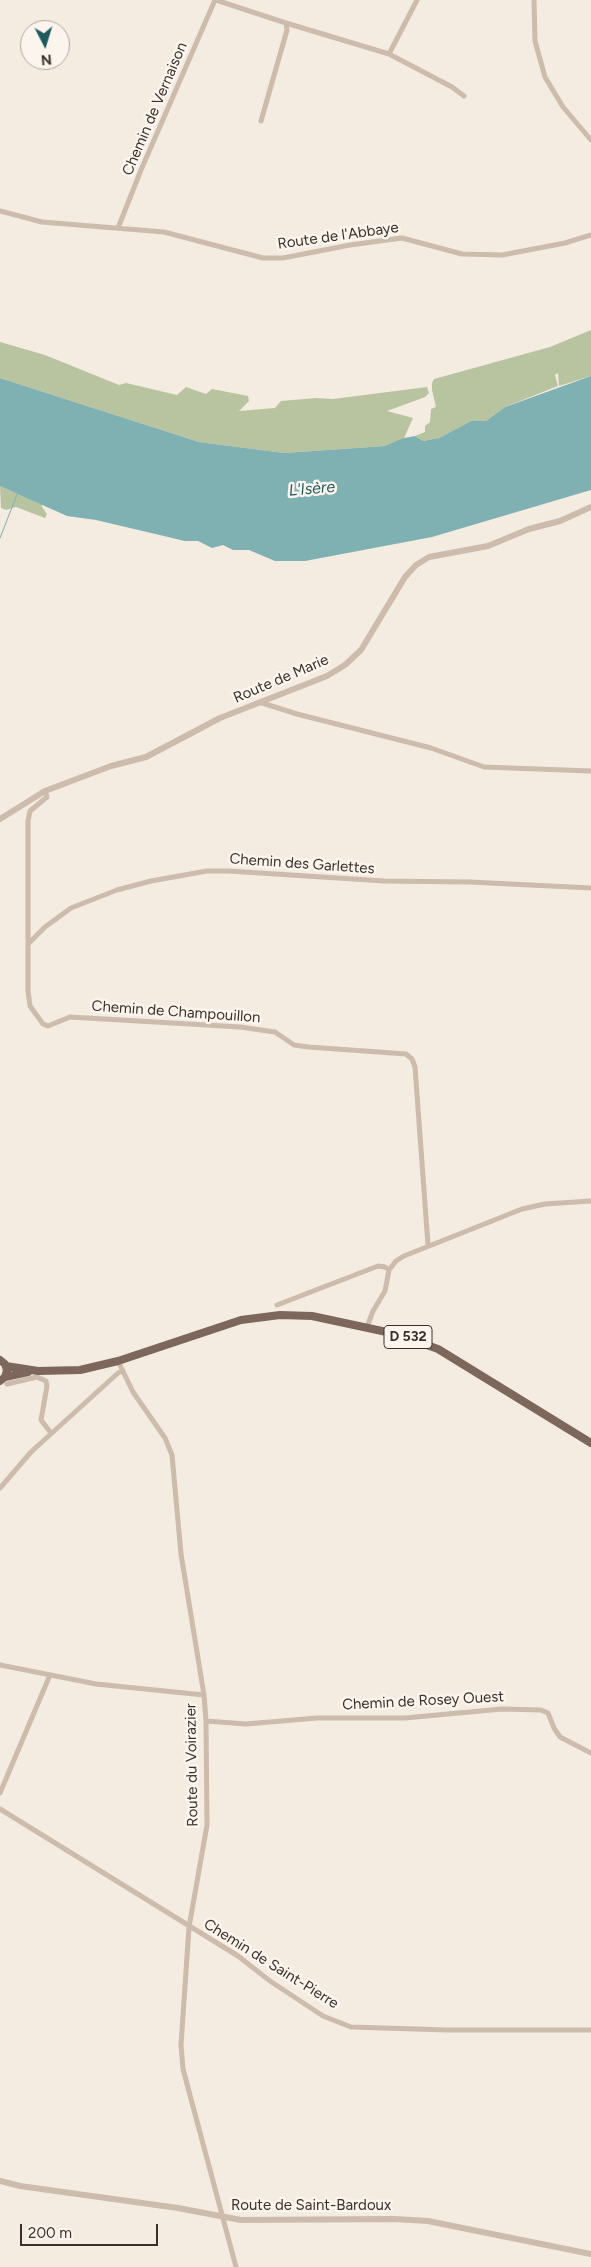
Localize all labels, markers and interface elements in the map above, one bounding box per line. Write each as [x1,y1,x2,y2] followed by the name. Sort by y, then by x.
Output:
[20,20,70,70] north arrow
[119,40,191,178] street label: Chemin de Vernaison
[40,51,52,68] text: N
[276,219,400,253] street label: Route de l'Abbaye
[288,477,336,501] water label: L'Isère
[231,651,331,707] street label: Route de Marie
[229,850,375,878] street label: Chemin des Garlettes
[91,997,261,1027] street label: Chemin de Champouillon
[384,1325,432,1348] road number: D 532
[342,1688,504,1714] street label: Chemin de Rosey Ouest
[182,1703,202,1827] street label: Route du Voirazier
[200,1915,342,2013] street label: Chemin de Saint-Pierre
[231,2197,391,2215] street label: Route de Saint-Bardoux
[22,2214,160,2246] scale bar
[28,2224,72,2242] text: 200 m

